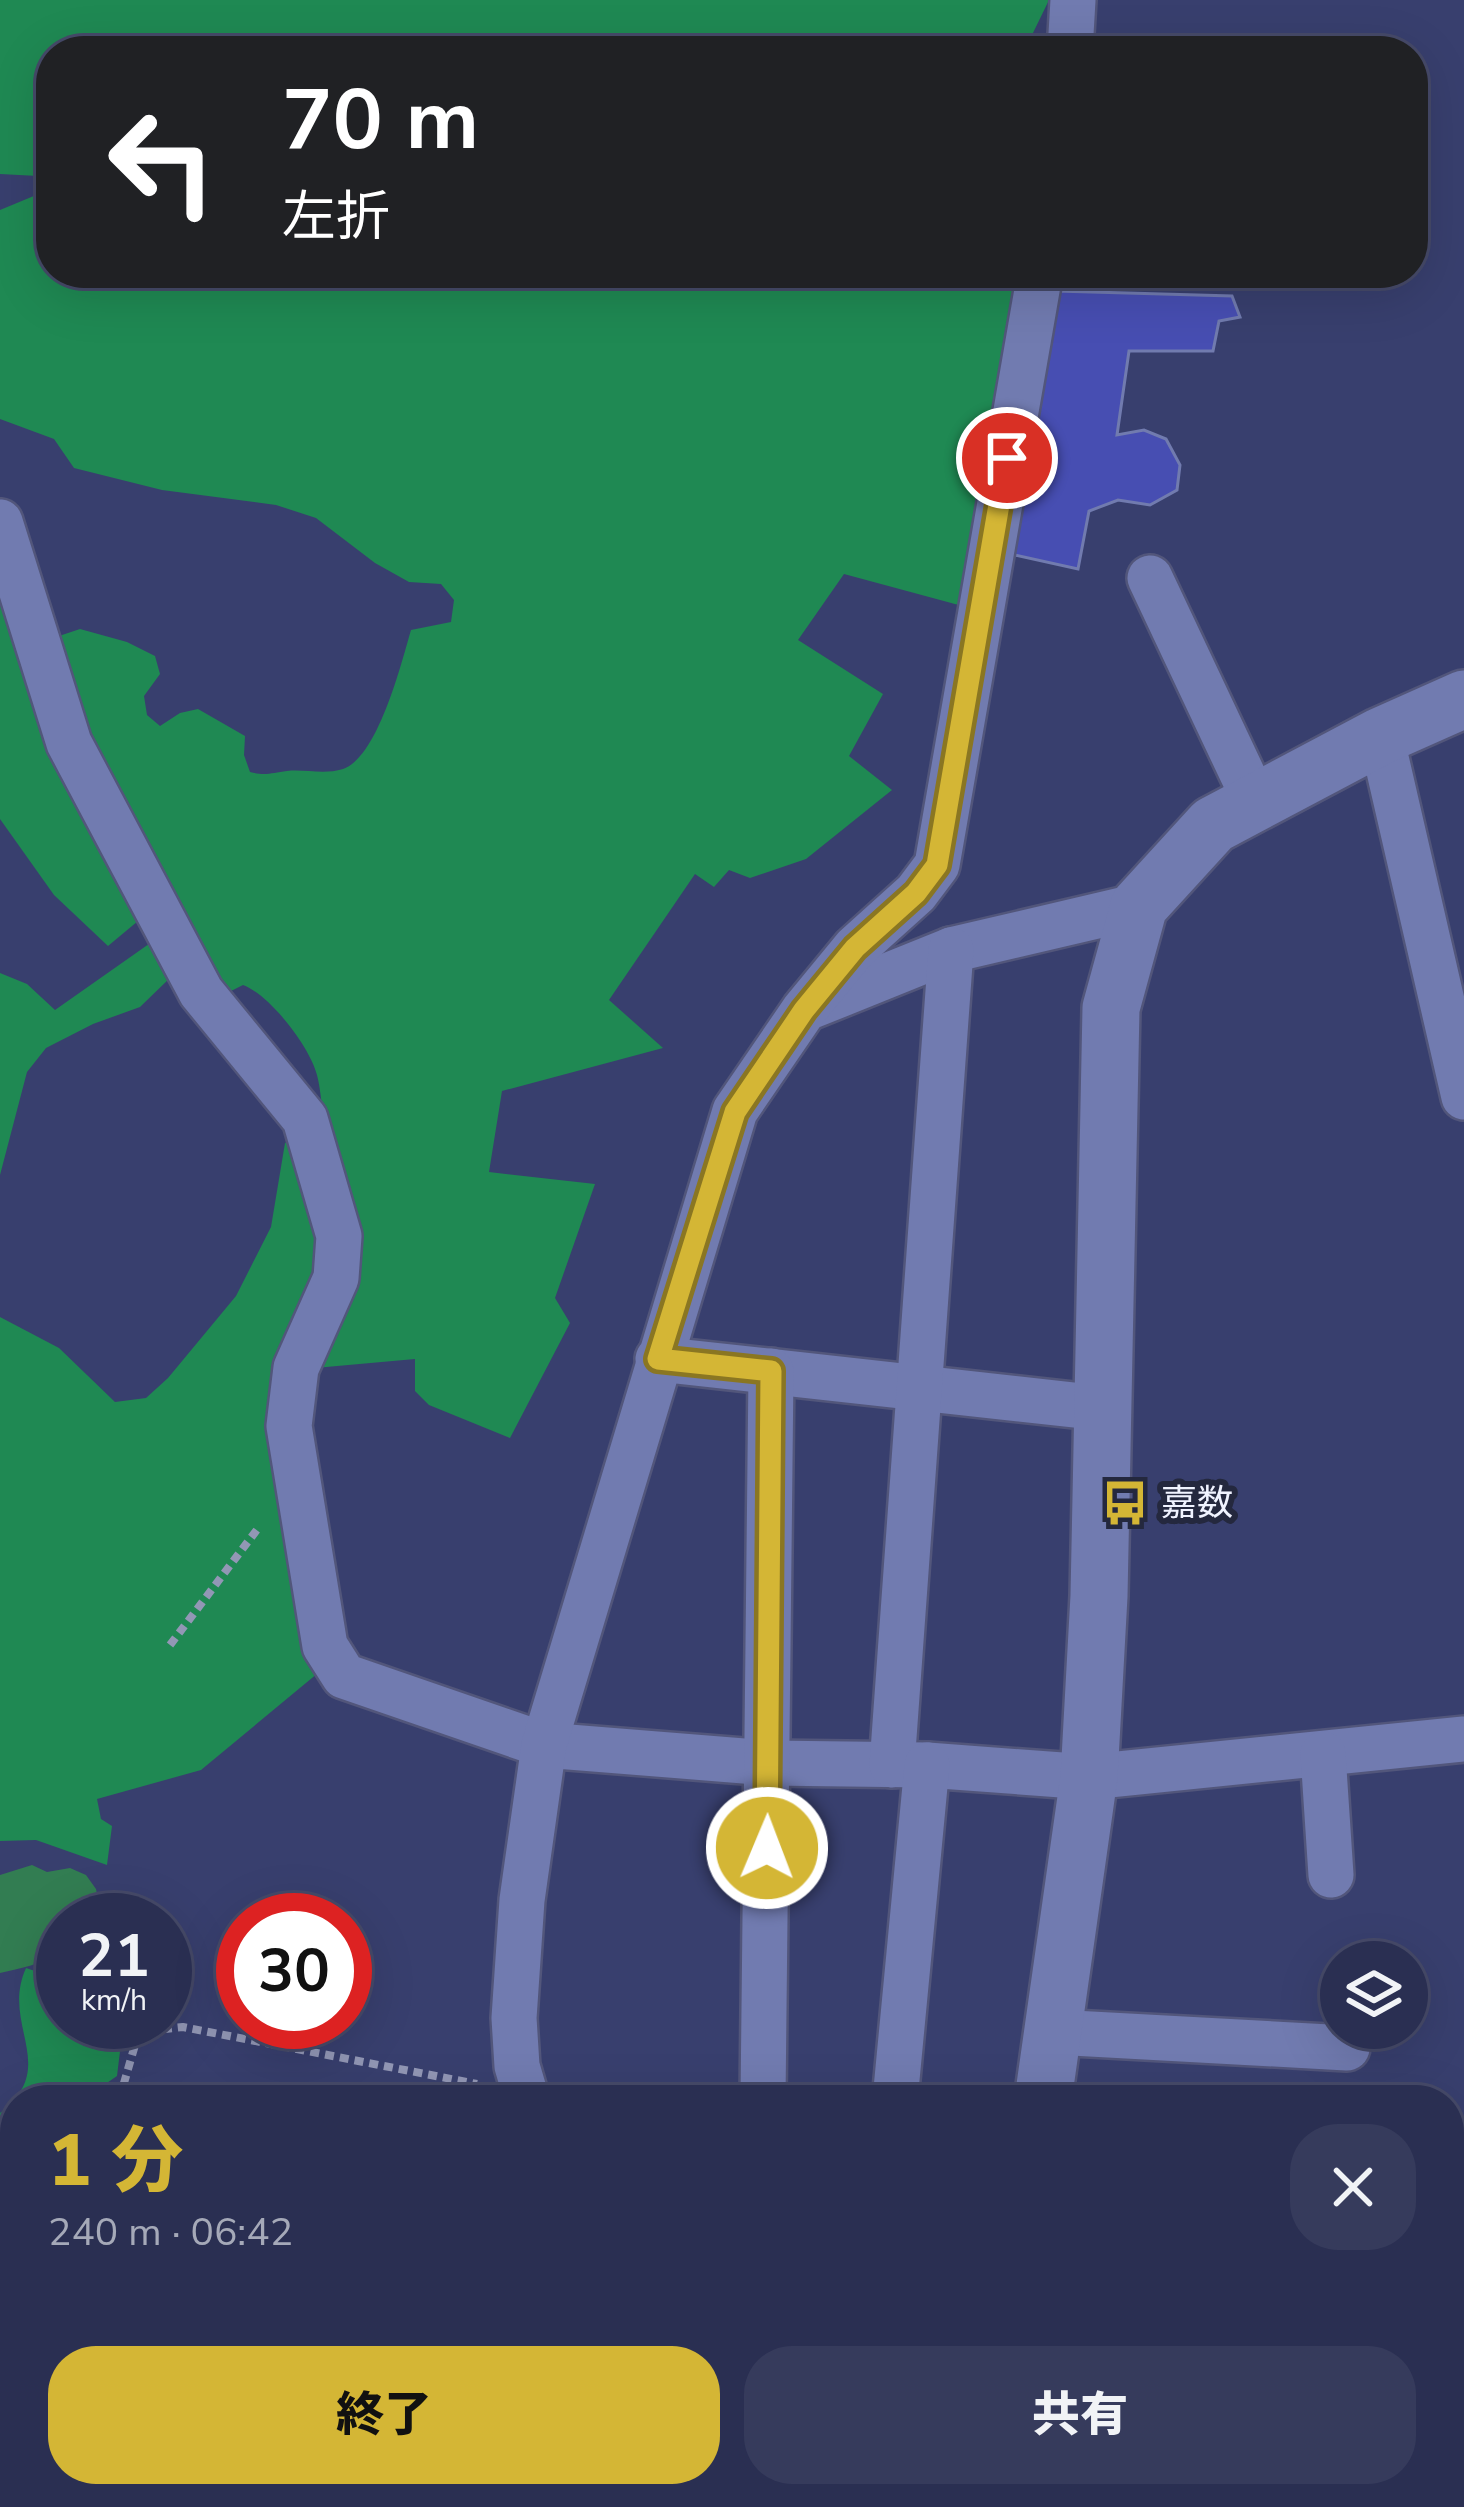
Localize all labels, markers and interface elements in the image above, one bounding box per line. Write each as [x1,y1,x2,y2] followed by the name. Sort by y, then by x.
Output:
[282,63,479,178] text: 70 m
[84,84,240,240] icon: left
[282,180,390,254] text: 左折
[956,407,1058,509] pin
[974,425,1040,491] icon: arrive
[1100,1478,1150,1528] bus stop icon: 嘉数
[1161,1479,1233,1528] place label: 嘉数
[704,1785,830,1911] position arrow
[216,1893,372,2049] speed limit sign: 30
[78,1915,150,1997] text: 21
[1320,1941,1428,2049] map controls
[1320,1941,1428,2049] button: layers
[81,1980,147,2021] text: km/h
[48,2112,183,2210] text: 1 分
[1290,2124,1416,2250] button: close
[48,2206,293,2259] text: 240 m · 06:42
[48,2346,720,2484] button: 終了
[744,2346,1416,2484] button: 共有

